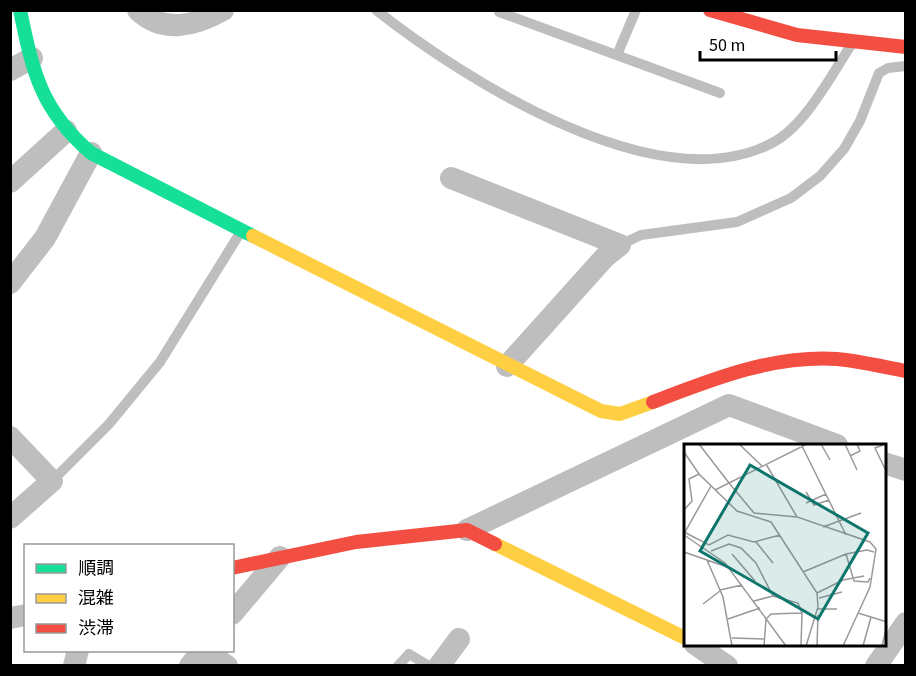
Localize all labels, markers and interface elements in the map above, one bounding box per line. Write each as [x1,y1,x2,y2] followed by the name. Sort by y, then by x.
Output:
[700,24,836,62] scale bar
[709,33,745,58] text: 50 m
[684,444,886,646] inset map
[24,544,234,652] legend
[78,556,114,581] text: 順調
[78,586,114,611] text: 混雑
[78,616,114,641] text: 渋滞

